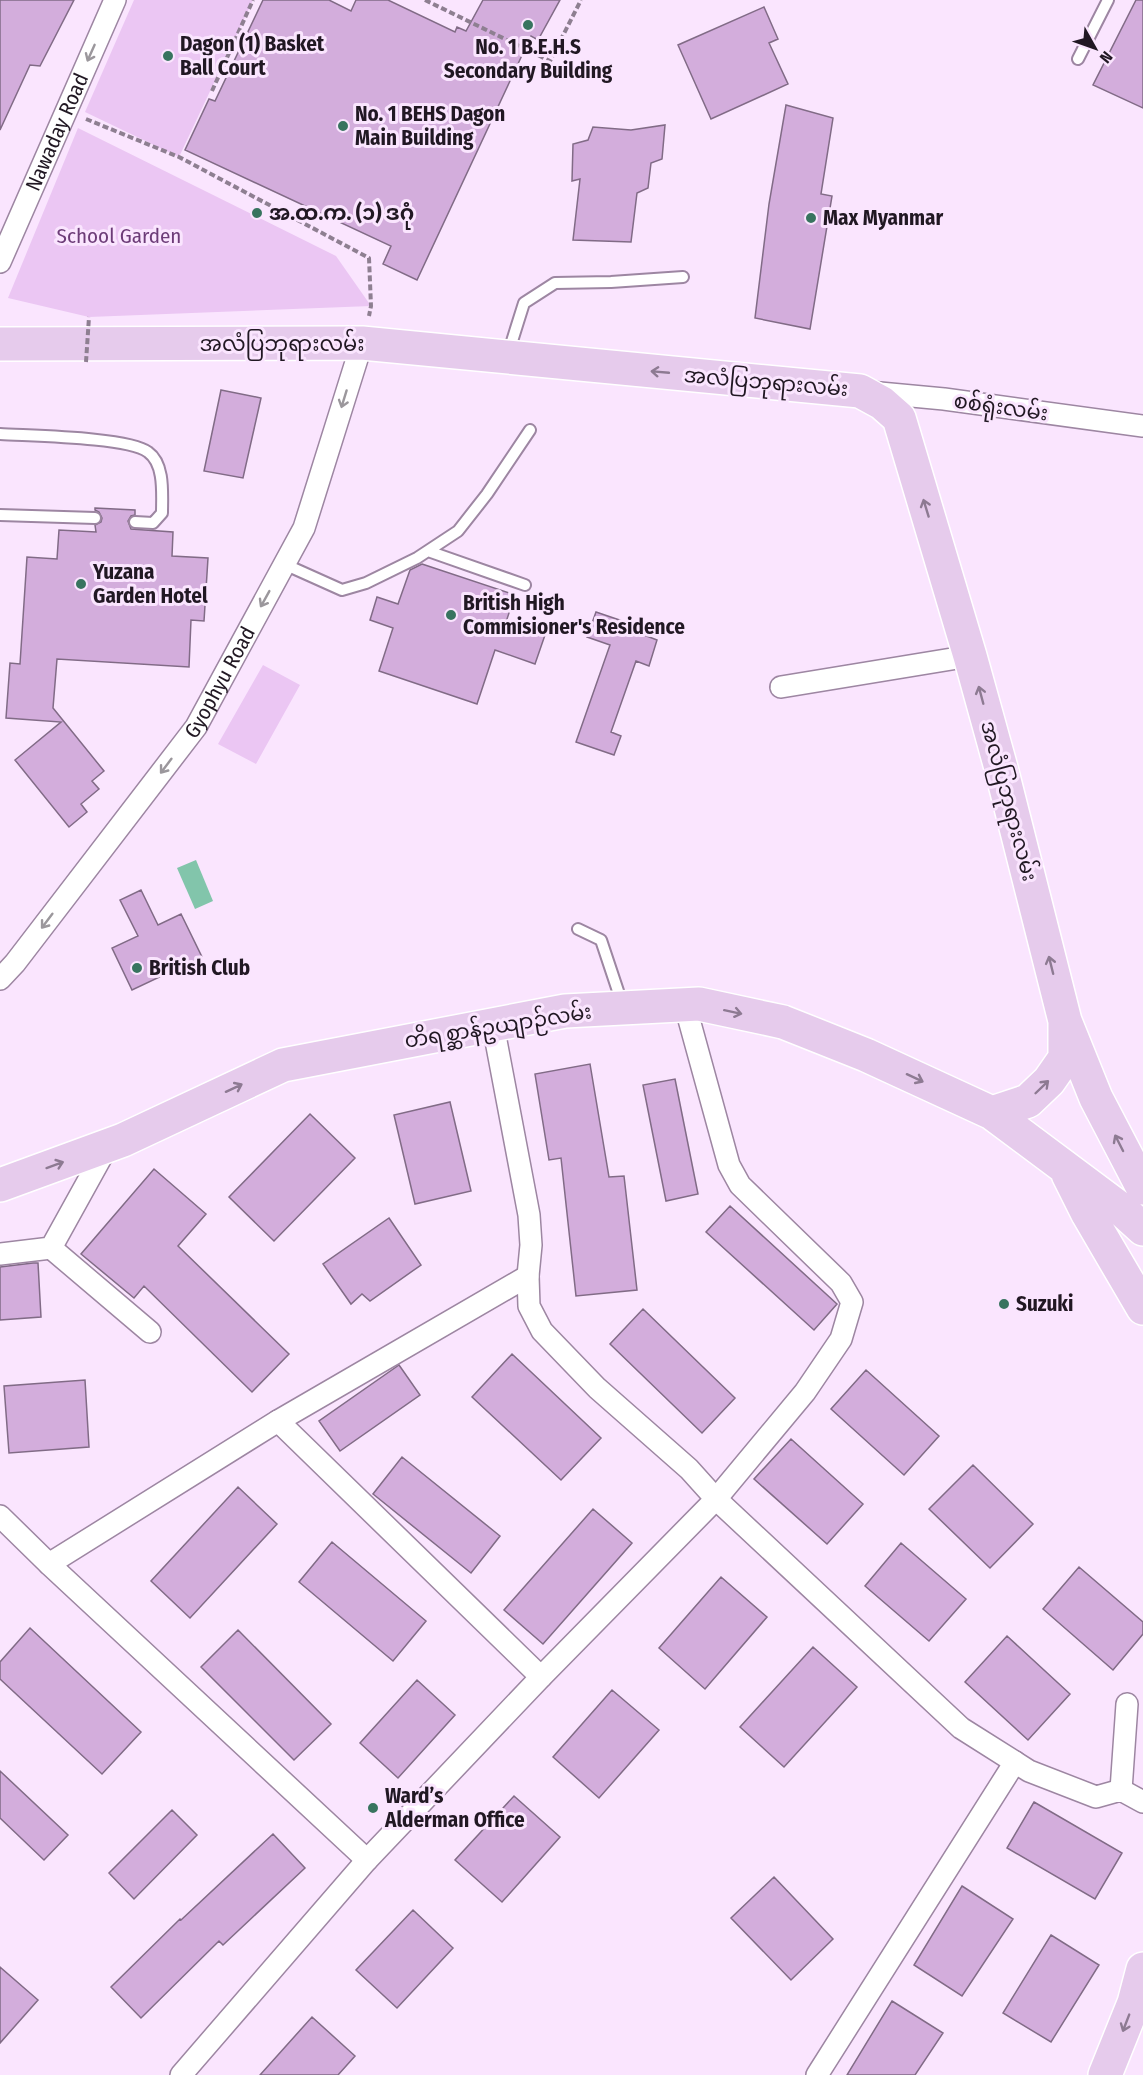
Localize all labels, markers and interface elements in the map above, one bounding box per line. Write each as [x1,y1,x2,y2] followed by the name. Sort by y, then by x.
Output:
[521,18,535,32] marker: No. 1 B.E.H.S Secondary Building
[1065,18,1125,78] north arrow
[180,31,325,81] place label: Dagon (1) Basket Ball Court
[444,34,613,84] place label: No. 1 B.E.H.S Secondary Building
[85,44,97,62] one-way arrow
[1096,48,1116,67] text: N
[161,49,175,63] marker: Dagon (1) Basket Ball Court
[20,69,94,195] street label: Nawaday Road
[355,101,505,151] place label: No. 1 BEHS Dagon Main Building
[336,119,350,133] marker: No. 1 BEHS Dagon Main Building
[269,200,414,230] place label: အ.ထ.က. (၁) ဒဂုံ
[823,205,943,231] place label: Max Myanmar
[250,206,264,220] marker: အ.ထ.က. (၁) ဒဂုံ
[804,211,818,225] marker: Max Myanmar
[57,223,181,249] park label: School Garden
[199,328,365,361] street label: အလံပြဘုရားလမ်း
[682,359,850,406] street label: အလံပြဘုရားလမ်း
[651,366,670,377] one-way arrow
[952,385,1050,430] street label: စစ်ရုံးလမ်း
[338,389,349,408] one-way arrow
[920,498,931,517] one-way arrow
[92,559,208,609] place label: Yuzana Garden Hotel
[74,577,88,591] marker: Yuzana Garden Hotel
[259,590,271,607] one-way arrow
[463,590,685,640] place label: British High Commisioner's Residence
[444,608,458,622] marker: British High Commisioner's Residence
[179,622,261,744] street label: Gyophyu Road
[975,685,986,704] one-way arrow
[971,717,1046,885] street label: အလံပြဘုရားလမ်း
[159,758,172,774] one-way arrow
[41,913,54,929] one-way arrow
[149,955,250,981] place label: British Club
[1044,955,1056,974] one-way arrow
[130,961,144,975] marker: British Club
[402,995,594,1059] street label: တိရစ္ဆာန်ဥယျာဉ်လမ်း
[722,1007,742,1018] one-way arrow
[906,1073,924,1084] one-way arrow
[1035,1079,1050,1094] one-way arrow
[224,1081,242,1093] one-way arrow
[1113,1134,1125,1152] one-way arrow
[45,1158,64,1169] one-way arrow
[1016,1291,1073,1317] place label: Suzuki
[997,1297,1011,1311] marker: Suzuki
[384,1783,525,1833] place label: Ward’s Alderman Office
[366,1801,380,1815] marker: Ward’s Alderman Office
[1120,2013,1131,2031] one-way arrow

